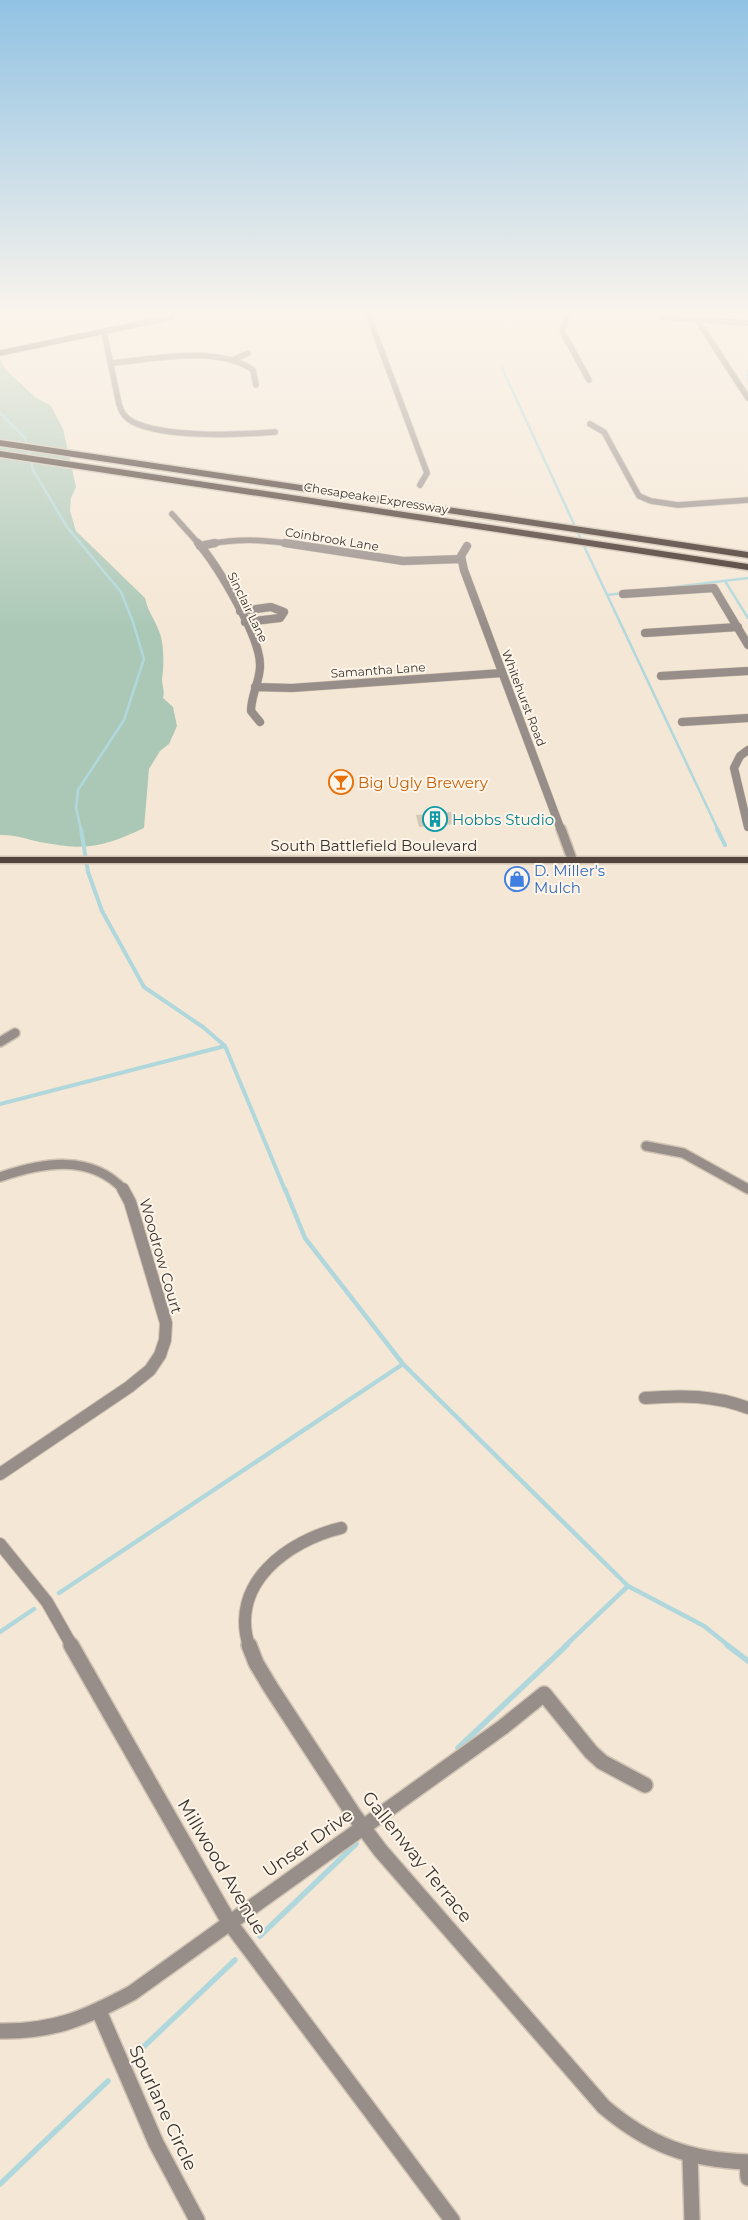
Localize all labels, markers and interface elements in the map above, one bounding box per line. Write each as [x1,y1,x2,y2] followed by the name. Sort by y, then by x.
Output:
[303,479,450,517] street label: Chesapeake Expressway
[284,524,380,554] street label: Coinbrook Lane
[225,569,271,645] street label: Sinclair Lane
[499,647,549,749] street label: Whitehurst Road
[330,659,426,681] street label: Samantha Lane
[328,769,354,795] bar icon: Big Ugly Brewery
[358,773,489,792] place label: Big Ugly Brewery
[422,806,448,832] building icon: Hobbs Studio
[452,810,554,829] place label: Hobbs Studio
[271,836,477,855] street label: South Battlefield Boulevard
[534,861,605,897] place label: D. Miller's Mulch
[504,866,530,892] shop icon: D. Miller's Mulch
[135,1196,187,1316] street label: Woodrow Court
[357,1787,477,1927] street label: Gallenway Terrace
[173,1795,271,1939] street label: Millwood Avenue
[259,1804,357,1882] street label: Unser Drive
[124,2042,202,2174] street label: Spurlane Circle

